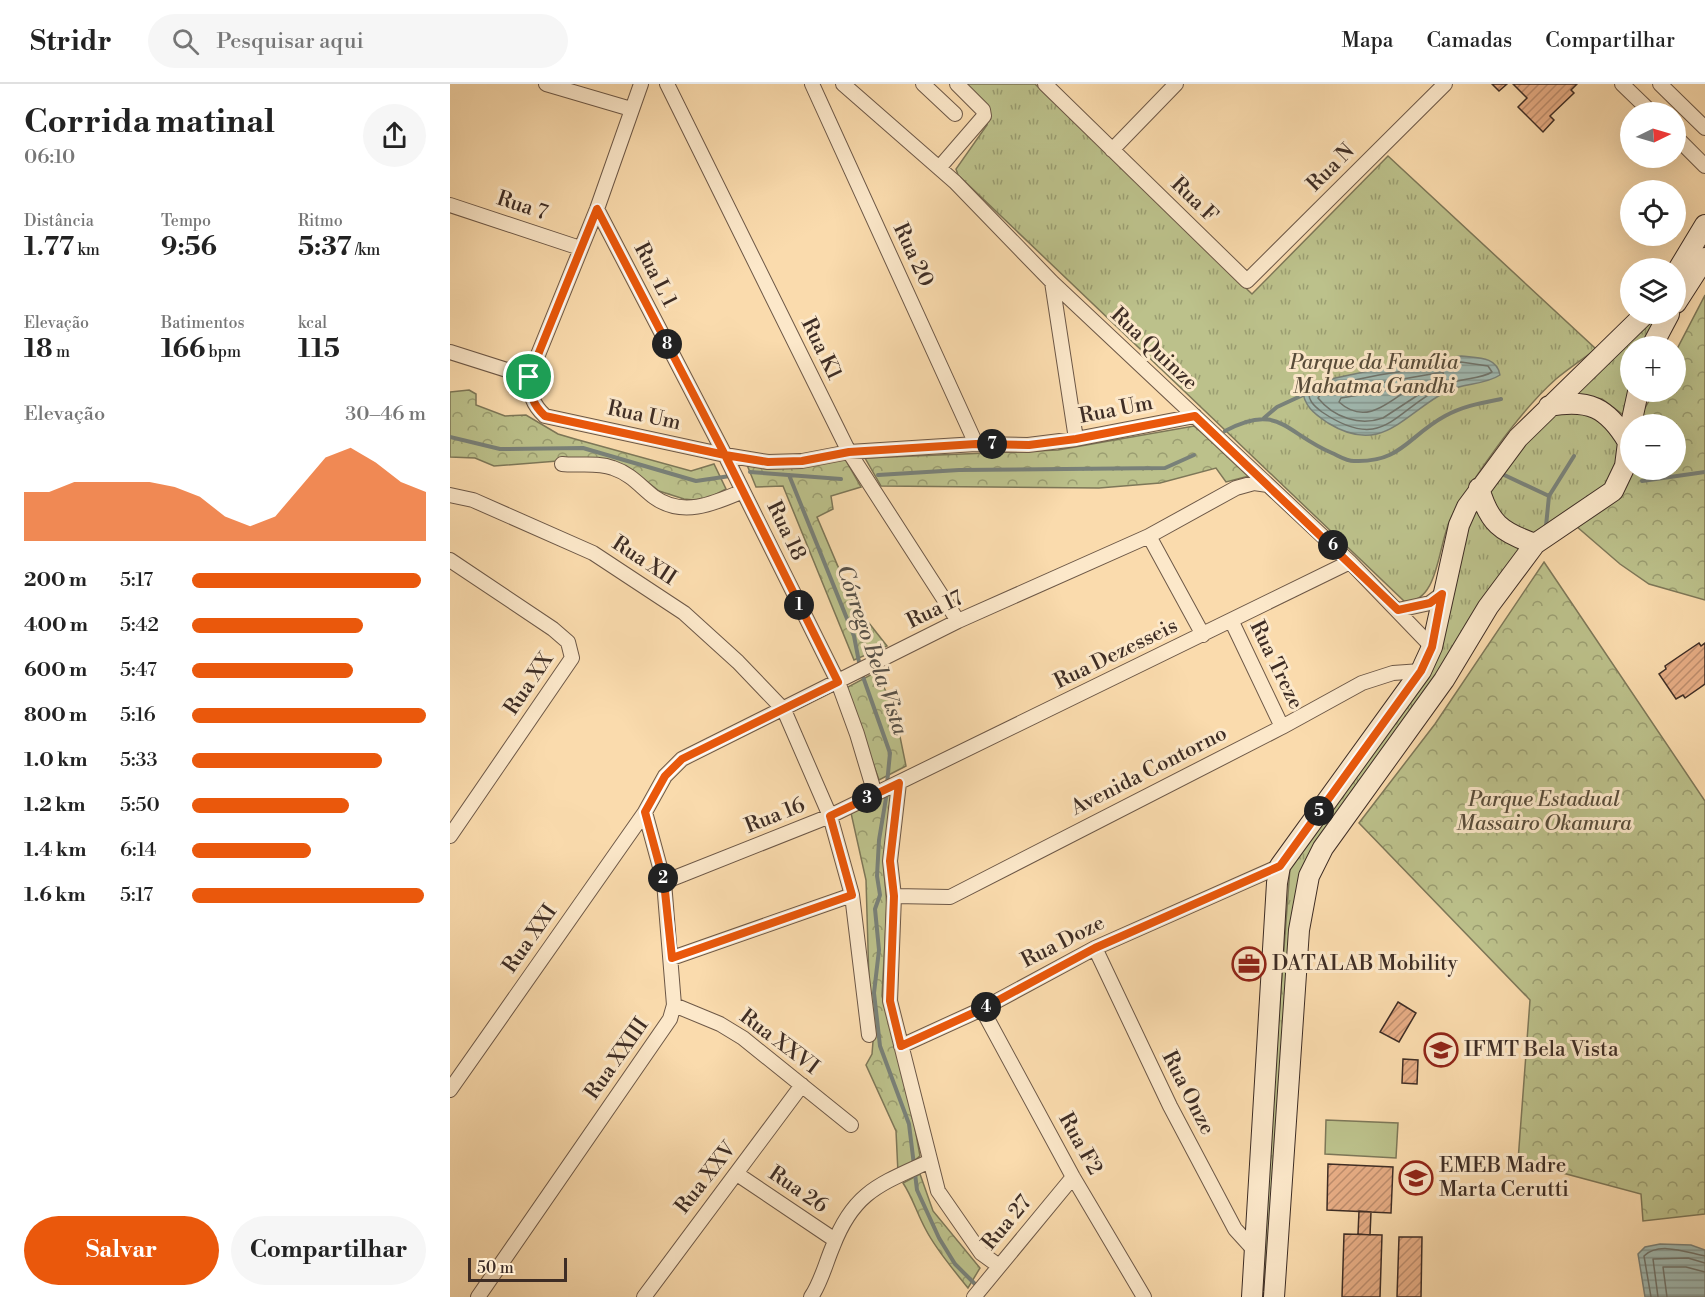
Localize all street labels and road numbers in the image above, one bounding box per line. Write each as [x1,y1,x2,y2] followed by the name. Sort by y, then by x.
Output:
[1302,138,1361,197] street label: Rua N
[1165,171,1223,229] street label: Rua F
[493,186,551,227] street label: Rua 7
[887,219,939,291] street label: Rua 20
[628,238,682,312] street label: Rua L 1
[1105,302,1203,396] street label: Rua Quinze
[795,314,847,384] street label: Rua K1
[1077,390,1155,430] street label: Rua Um
[605,396,683,436] street label: Rua Um
[761,497,811,565] street label: Rua 18
[607,531,681,591] street label: Rua XII
[902,585,968,635] street label: Rua 17
[1050,613,1182,695] street label: Rua Dezesseis
[1243,616,1309,714] street label: Rua Treze
[499,647,560,720] street label: Rua XX
[1066,720,1231,822] street label: Avenida Contorno
[741,792,809,840] street label: Rua 16
[497,900,563,978] street label: Rua XXI
[1017,910,1109,974] street label: Rua Doze
[734,1004,824,1080] street label: Rua XXVI
[580,1013,655,1105] street label: Rua XXIII
[1156,1047,1220,1139] street label: Rua Onze
[1052,1108,1108,1180] street label: Rua F2
[670,1136,743,1219] street label: Rua XXV
[763,1161,833,1219] street label: Rua 26
[977,1190,1038,1256] street label: Rua 27

